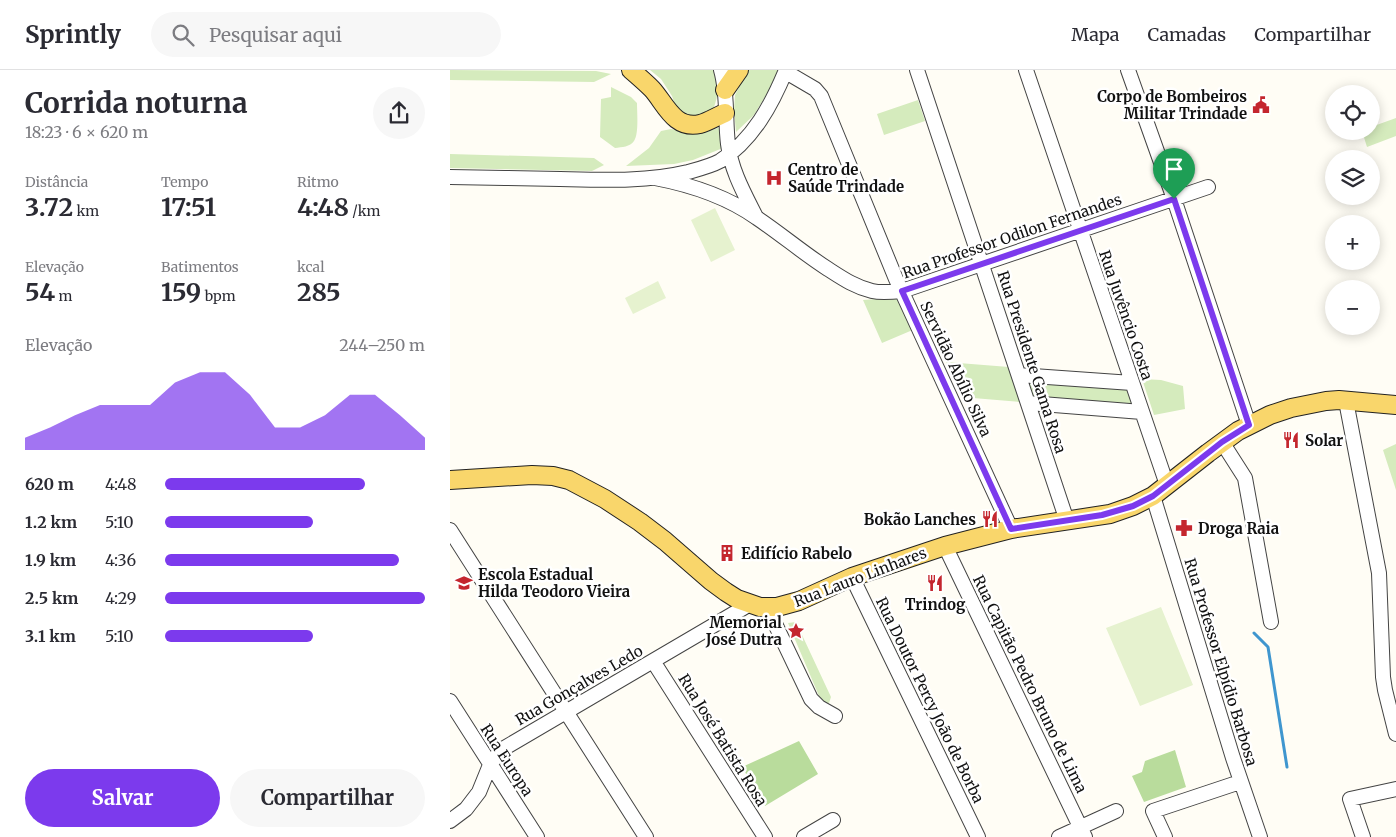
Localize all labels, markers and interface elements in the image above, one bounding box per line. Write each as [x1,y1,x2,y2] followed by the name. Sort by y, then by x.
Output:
[151,12,501,57] search box
[25,19,121,50] text: Sprintly
[169,21,197,49] icon: search
[209,23,342,47] text: Pesquisar aqui
[1071,23,1120,46] text: Mapa
[1148,23,1226,46] text: Camadas
[1254,23,1371,46] text: Compartilhar
[25,85,248,121] text: Corrida noturna
[1325,85,1380,335] map controls
[1325,85,1380,140] button: locate
[373,87,425,139] button: share
[1097,87,1247,123] place label: Corpo de Bombeiros Militar Trindade
[1251,95,1271,115] public building icon: Corpo de Bombeiros Militar Trindade
[25,122,148,142] text: 18:23 · 6 × 620 m
[1153,148,1195,199] pin
[1325,150,1380,205] button: layers
[1160,155,1188,183] icon: arrive
[788,160,904,196] place label: Centro de Saúde Trindade
[764,168,784,188] hospital icon: Centro de Saúde Trindade
[25,173,88,191] text: Distância
[161,173,208,191] text: Tempo
[297,173,339,191] text: Ritmo
[900,189,1124,283] street label: Rua Professor Odilon Fernandes
[25,191,73,223] text: 3.72
[161,191,216,223] text: 17:51
[297,191,349,223] text: 4:48
[73,202,99,220] text: km
[349,202,380,220] text: /km
[1325,215,1380,270] button: +
[1095,248,1157,382] street label: Rua Juvêncio Costa
[25,258,84,276] text: Elevação
[161,258,239,276] text: Batimentos
[297,258,325,276] text: kcal
[993,268,1071,456] street label: Rua Presidente Gama Rosa
[25,276,55,308] text: 54
[161,276,201,308] text: 159
[297,276,341,308] text: 285
[1325,280,1380,335] button: −
[55,287,72,305] text: m
[201,287,236,305] text: bpm
[916,298,996,440] street label: Servidão Abílio Silva
[25,335,92,355] text: Elevação
[339,335,425,355] text: 244–250 m
[1281,430,1301,450] restaurant icon: Solar
[1305,431,1343,450] place label: Solar
[25,474,74,494] text: 620 m
[105,474,137,494] text: 4:48
[980,509,1000,529] restaurant icon: Bokão Lanches
[864,510,976,529] place label: Bokão Lanches
[25,512,77,532] text: 1.2 km
[105,512,134,532] text: 5:10
[1174,518,1194,538] pharmacy icon: Droga Raia
[1198,519,1280,538] place label: Droga Raia
[717,543,737,563] building icon: Edifício Rabelo
[791,543,929,611] street label: Rua Lauro Linhares
[741,544,852,563] place label: Edifício Rabelo
[25,550,76,570] text: 1.9 km
[105,550,136,570] text: 4:36
[1180,556,1262,768] street label: Rua Professor Elpídio Barbosa
[478,565,631,601] place label: Escola Estadual Hilda Teodoro Vieira
[969,572,1091,796] street label: Rua Capitão Pedro Bruno de Lima
[454,573,474,593] school or university icon: Escola Estadual Hilda Teodoro Vieira
[925,573,945,593] restaurant icon: Trindog
[25,588,78,608] text: 2.5 km
[105,588,137,608] text: 4:29
[872,594,988,806] street label: Rua Doutor Percy João de Borba
[905,595,966,614] place label: Trindog
[705,613,783,649] place label: Memorial José Dutra
[786,621,806,641] place icon: Memorial José Dutra
[25,626,76,646] text: 3.1 km
[105,626,134,646] text: 5:10
[512,641,646,729] street label: Rua Gonçalves Ledo
[674,670,772,810] street label: Rua José Batista Rosa
[477,720,537,800] street label: Rua Europa
[25,769,220,827] button: Salvar
[230,769,425,827] button: Compartilhar

